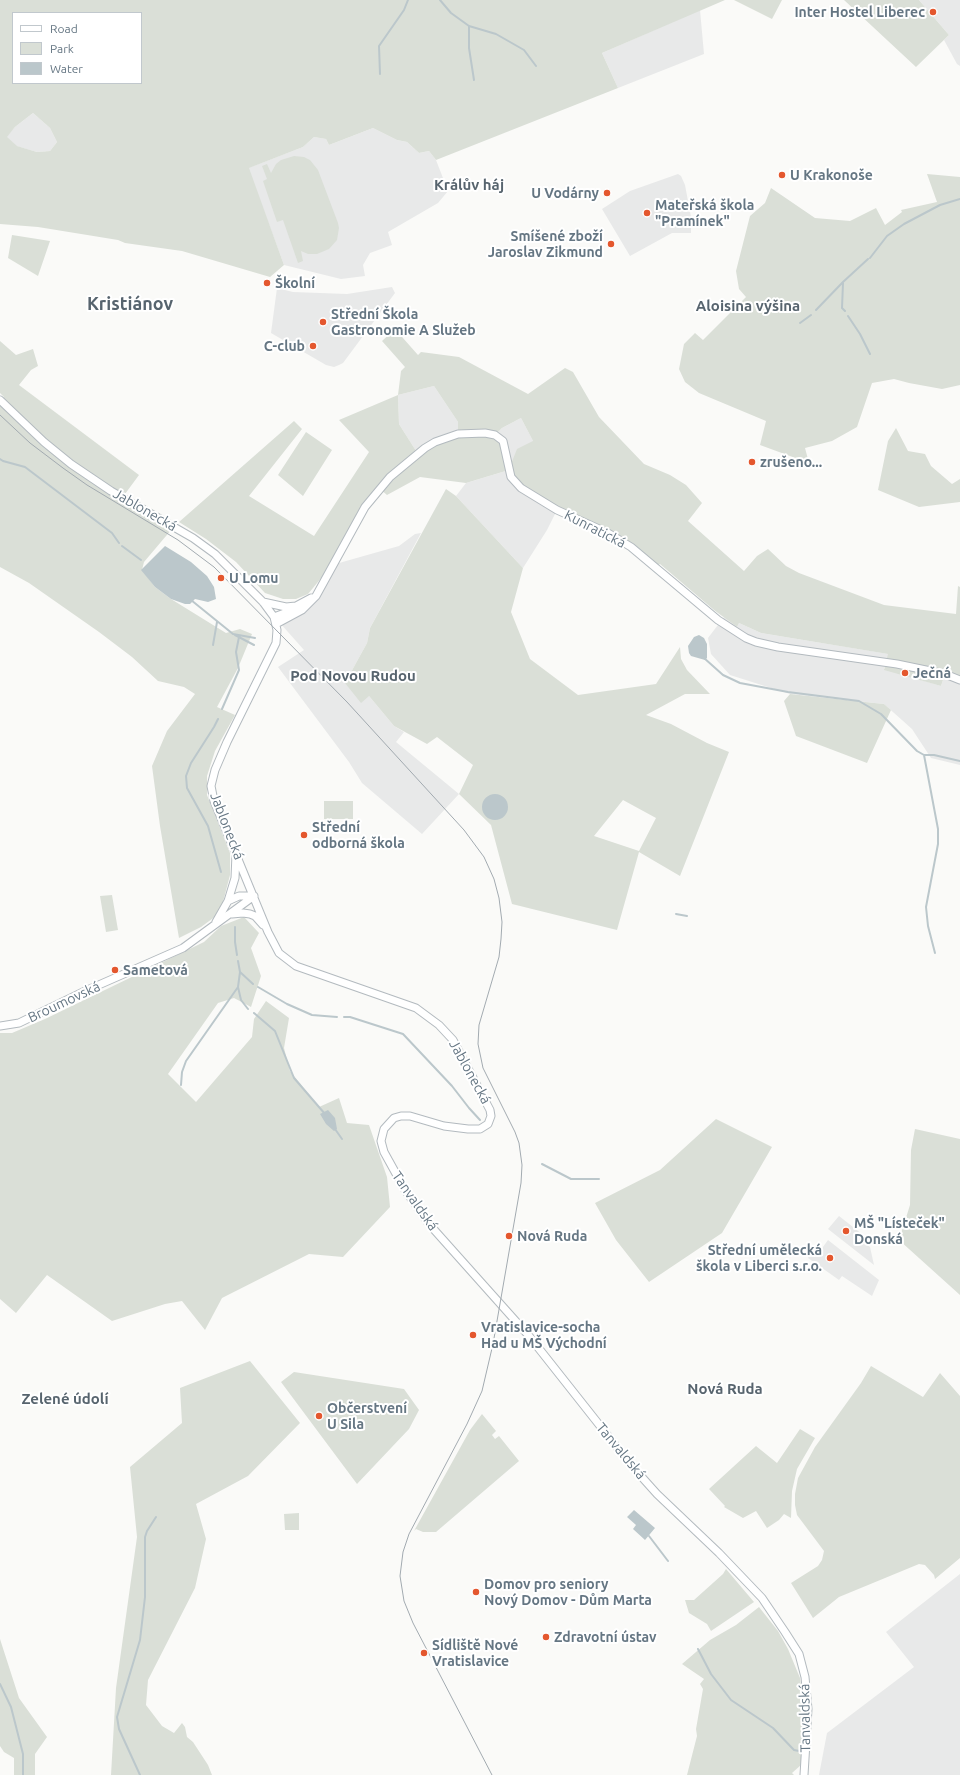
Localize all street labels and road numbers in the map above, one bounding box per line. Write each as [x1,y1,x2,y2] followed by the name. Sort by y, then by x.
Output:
[110,485,180,535] street label: Jablonecká
[562,506,628,552] street label: Kunratická
[207,790,247,862] street label: Jablonecká
[25,978,103,1026] street label: Broumovská
[446,1037,494,1107] street label: Jablonecká
[388,1168,442,1234] street label: Tanvaldská
[593,1419,649,1483] street label: Tanvaldská
[796,1684,814,1752] street label: Tanvaldská

